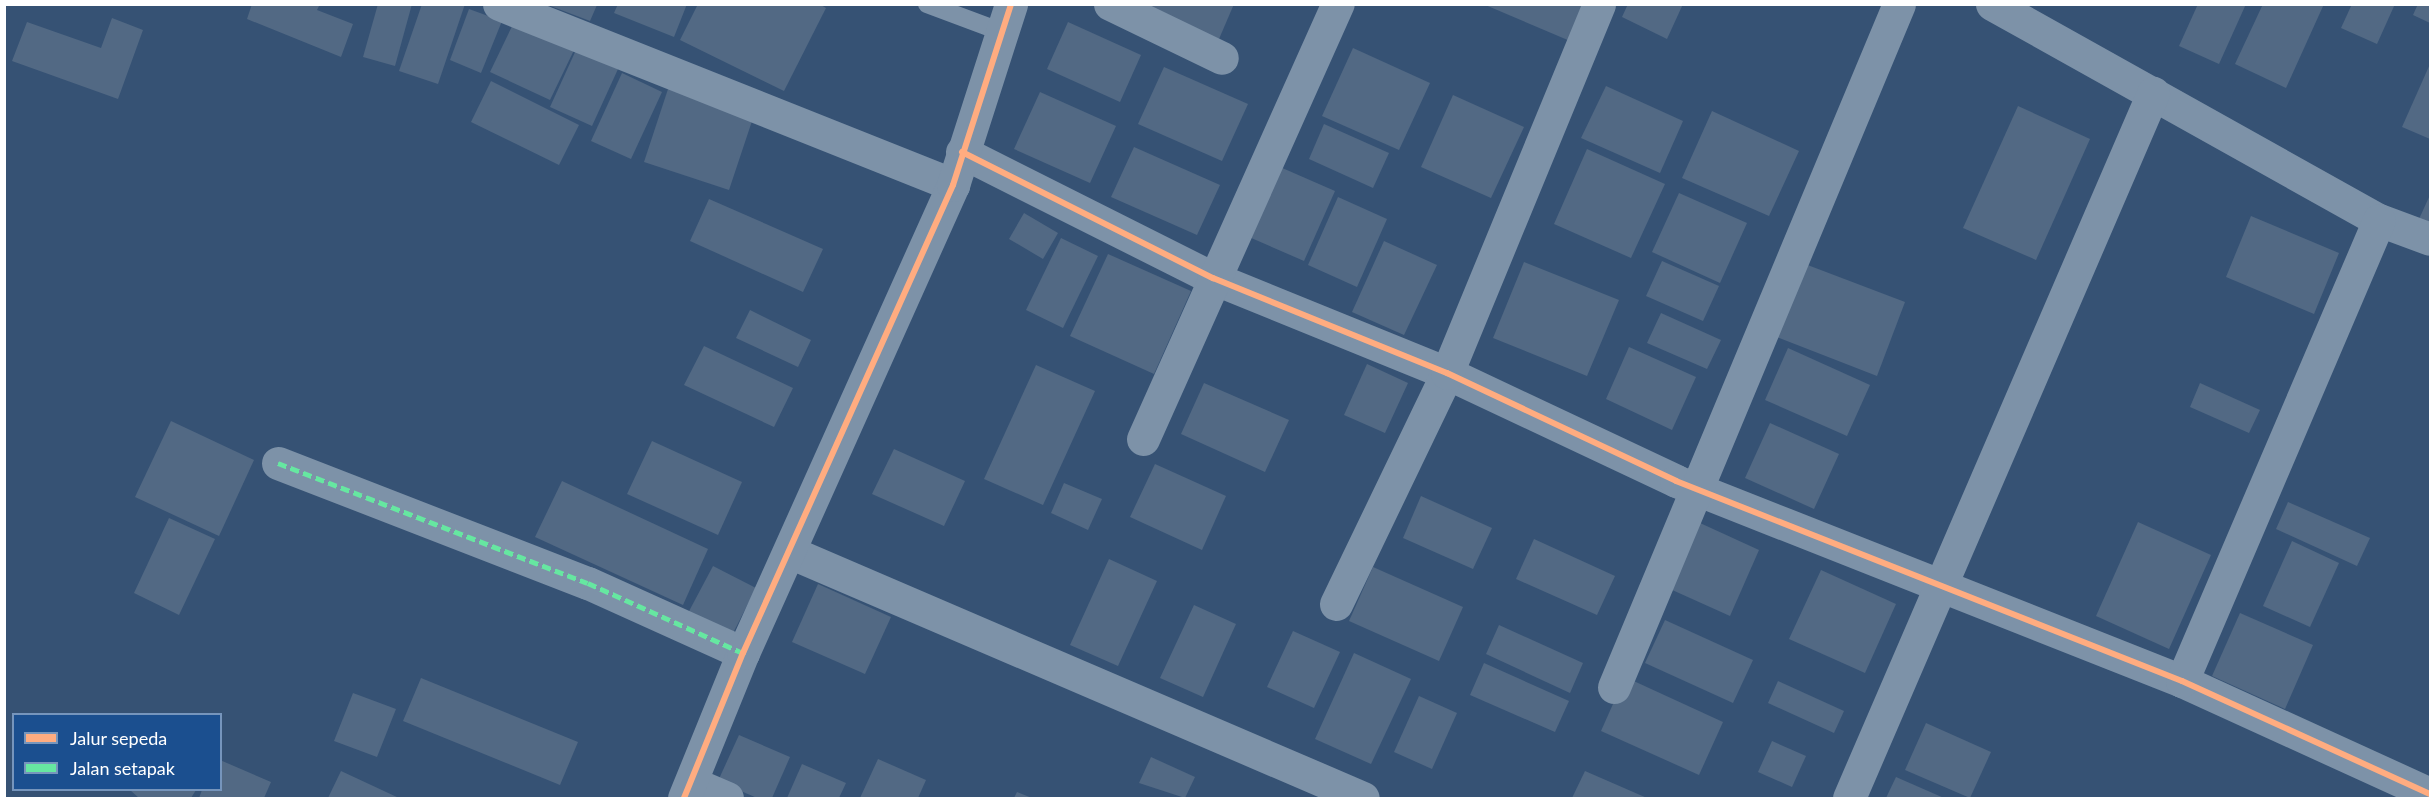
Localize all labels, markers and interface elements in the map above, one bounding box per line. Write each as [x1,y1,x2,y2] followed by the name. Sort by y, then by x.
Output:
[12,713,222,791] legend
[70,727,167,749] text: Jalur sepeda
[70,757,175,779] text: Jalan setapak

